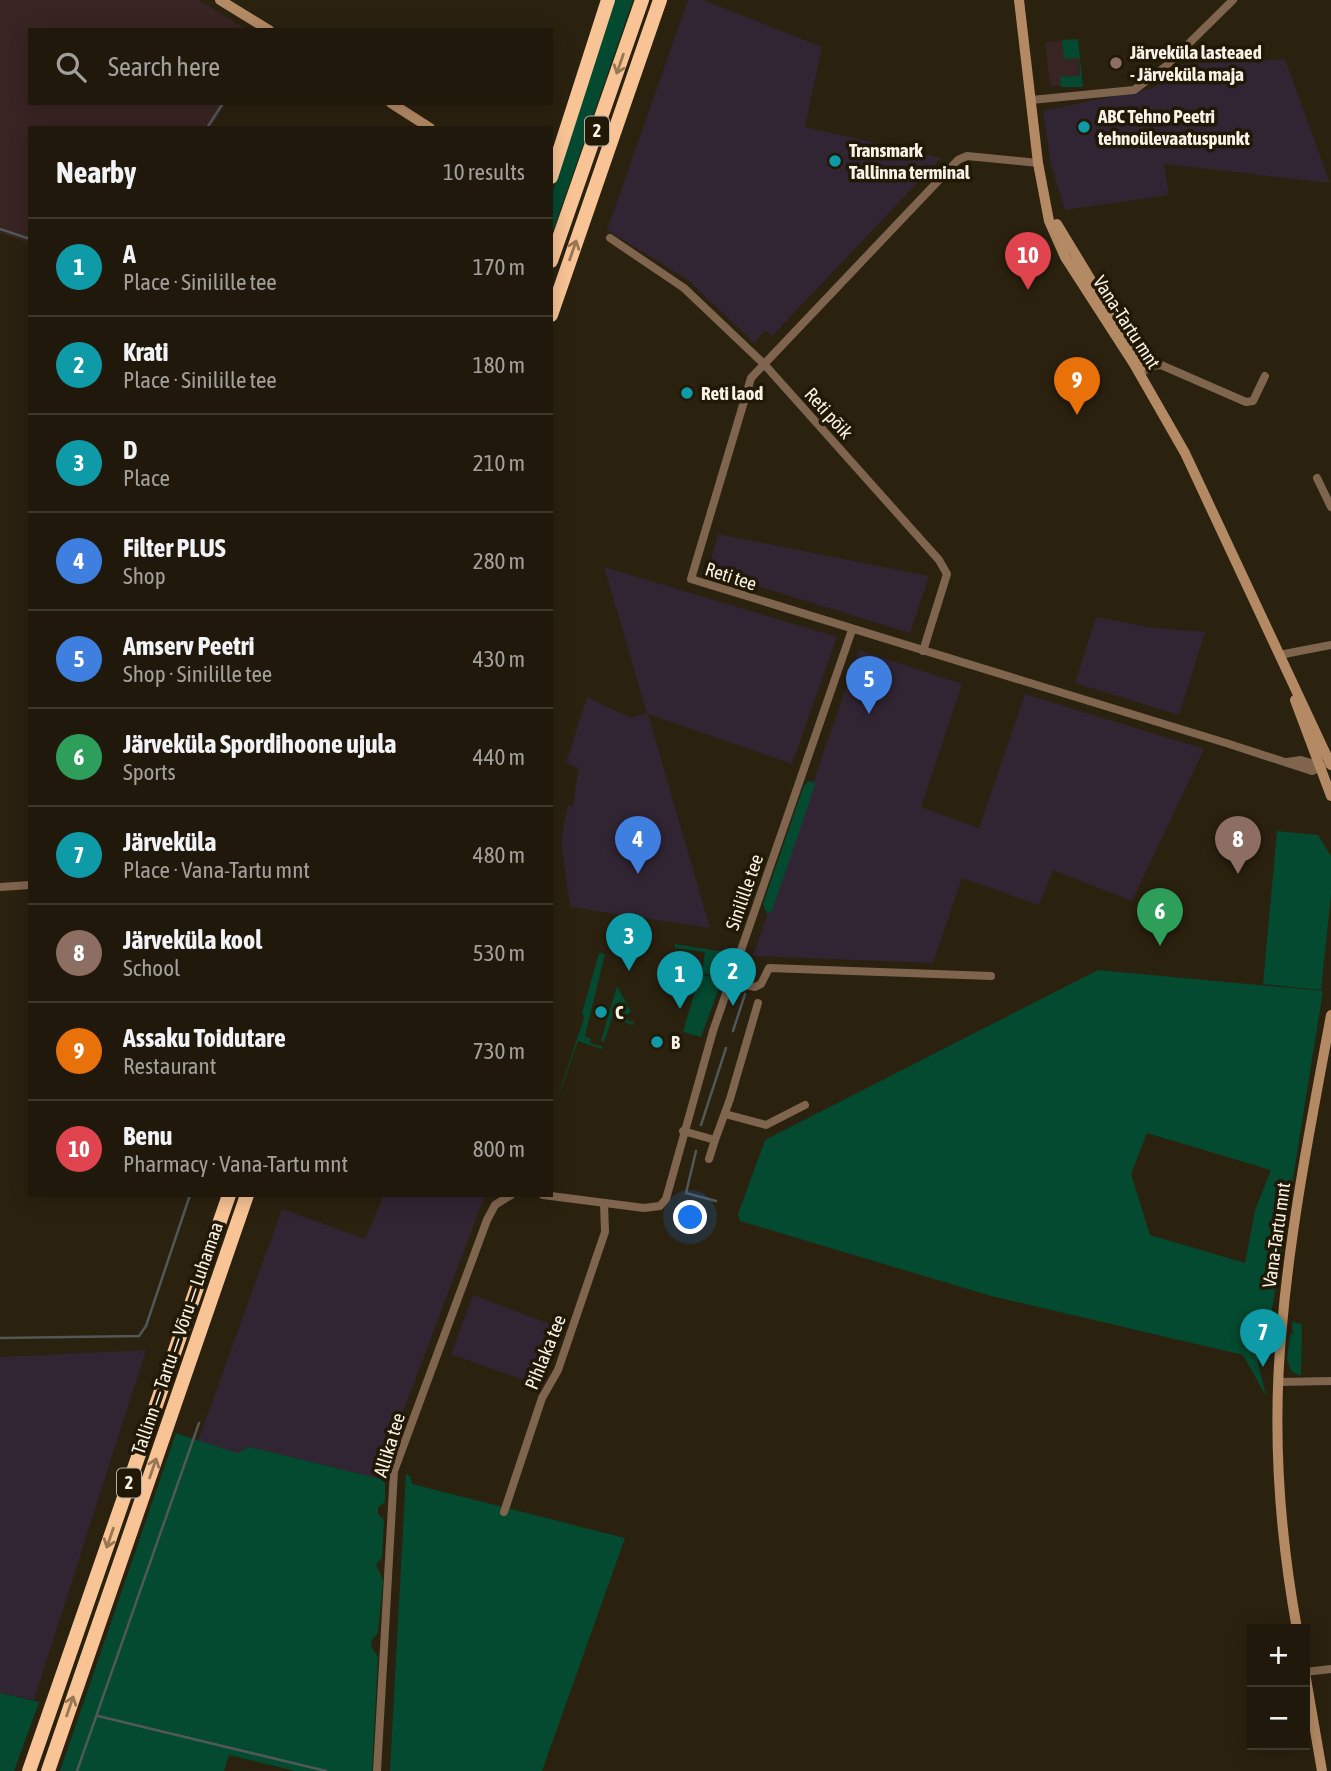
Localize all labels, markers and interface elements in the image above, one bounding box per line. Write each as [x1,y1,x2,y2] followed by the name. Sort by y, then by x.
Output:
[28,28,553,105] search box
[1129,41,1262,85] place label: Järveküla lasteaed - Järveküla maja
[52,48,90,86] icon: search
[108,52,220,82] text: Search here
[613,53,625,75] one-way arrow
[1108,55,1124,71] marker: Järveküla lasteaed - Järveküla maja
[1097,105,1250,149] place label: ABC Tehno Peetri tehnoülevaatuspunkt
[585,116,609,146] road number: 2
[1076,119,1092,135] marker: ABC Tehno Peetri tehnoülevaatuspunkt
[849,139,971,183] place label: Transmark Tallinna terminal
[827,153,843,169] marker: Transmark Tallinna terminal
[56,155,136,189] text: Nearby
[443,159,525,185] text: 10 results
[1005,232,1051,290] pin: 10
[123,239,136,269] text: A
[568,240,580,262] one-way arrow
[74,254,84,280] text: 1
[473,254,525,280] text: 170 m
[123,269,277,295] text: Place · Sinilille tee
[1089,271,1165,373] street label: Vana-Tartu mnt
[123,337,168,367] text: Krati
[74,352,84,378] text: 2
[473,352,525,378] text: 180 m
[1054,357,1100,415] pin: 9
[123,367,277,393] text: Place · Sinilille tee
[701,382,763,404] place label: Reti laod
[800,383,858,444] street label: Reti põik
[679,385,695,401] marker: Reti laod
[123,435,138,465] text: D
[74,450,84,476] text: 3
[473,450,525,476] text: 210 m
[123,465,170,491] text: Place
[123,533,226,563] text: Filter PLUS
[74,548,84,574] text: 4
[473,548,525,574] text: 280 m
[702,557,760,595] street label: Reti tee
[123,563,166,589] text: Shop
[123,631,254,661] text: Amserv Peetri
[74,646,84,672] text: 5
[473,646,525,672] text: 430 m
[846,656,892,714] pin: 5
[123,661,272,687] text: Shop · Sinilille tee
[123,729,396,759] text: Järveküla Spordihoone ujula
[74,744,84,770] text: 6
[473,744,525,770] text: 440 m
[123,759,176,785] text: Sports
[615,816,661,874] pin: 4
[1215,816,1261,874] pin: 8
[123,827,216,857] text: Järveküla
[74,842,84,868] text: 7
[473,842,525,868] text: 480 m
[721,851,767,933] street label: Sinilille tee
[123,857,310,883] text: Place · Vana-Tartu mnt
[1137,888,1183,946] pin: 6
[606,913,652,971] pin: 3
[123,925,262,955] text: Järveküla kool
[74,940,84,966] text: 8
[473,940,525,966] text: 530 m
[710,948,756,1006] pin: 2
[657,951,703,1009] pin: 1
[123,955,180,981] text: School
[615,1001,624,1023] place label: C
[593,1004,609,1020] marker: C
[123,1023,286,1053] text: Assaku Toidutare
[671,1031,680,1053] place label: B
[649,1034,665,1050] marker: B
[74,1038,84,1064] text: 9
[473,1038,525,1064] text: 730 m
[123,1053,216,1079] text: Restaurant
[123,1121,172,1151] text: Benu
[68,1136,90,1162] text: 10
[473,1136,525,1162] text: 800 m
[123,1151,348,1177] text: Pharmacy · Vana-Tartu mnt
[1258,1181,1294,1289] street label: Vana-Tartu mnt
[673,1200,707,1234] your location
[127,1219,227,1457] street label: Tallinn — Tartu — Võru — Luhamaa
[1240,1309,1286,1367] pin: 7
[520,1311,570,1393] street label: Pihlaka tee
[369,1410,409,1480] street label: Allika tee
[148,1458,160,1480] one-way arrow
[117,1468,141,1498] road number: 2
[103,1526,115,1548] one-way arrow
[1247,1624,1310,1750] map controls
[1247,1624,1310,1687] button: +
[1247,1687,1310,1750] button: −
[65,1696,77,1718] one-way arrow

